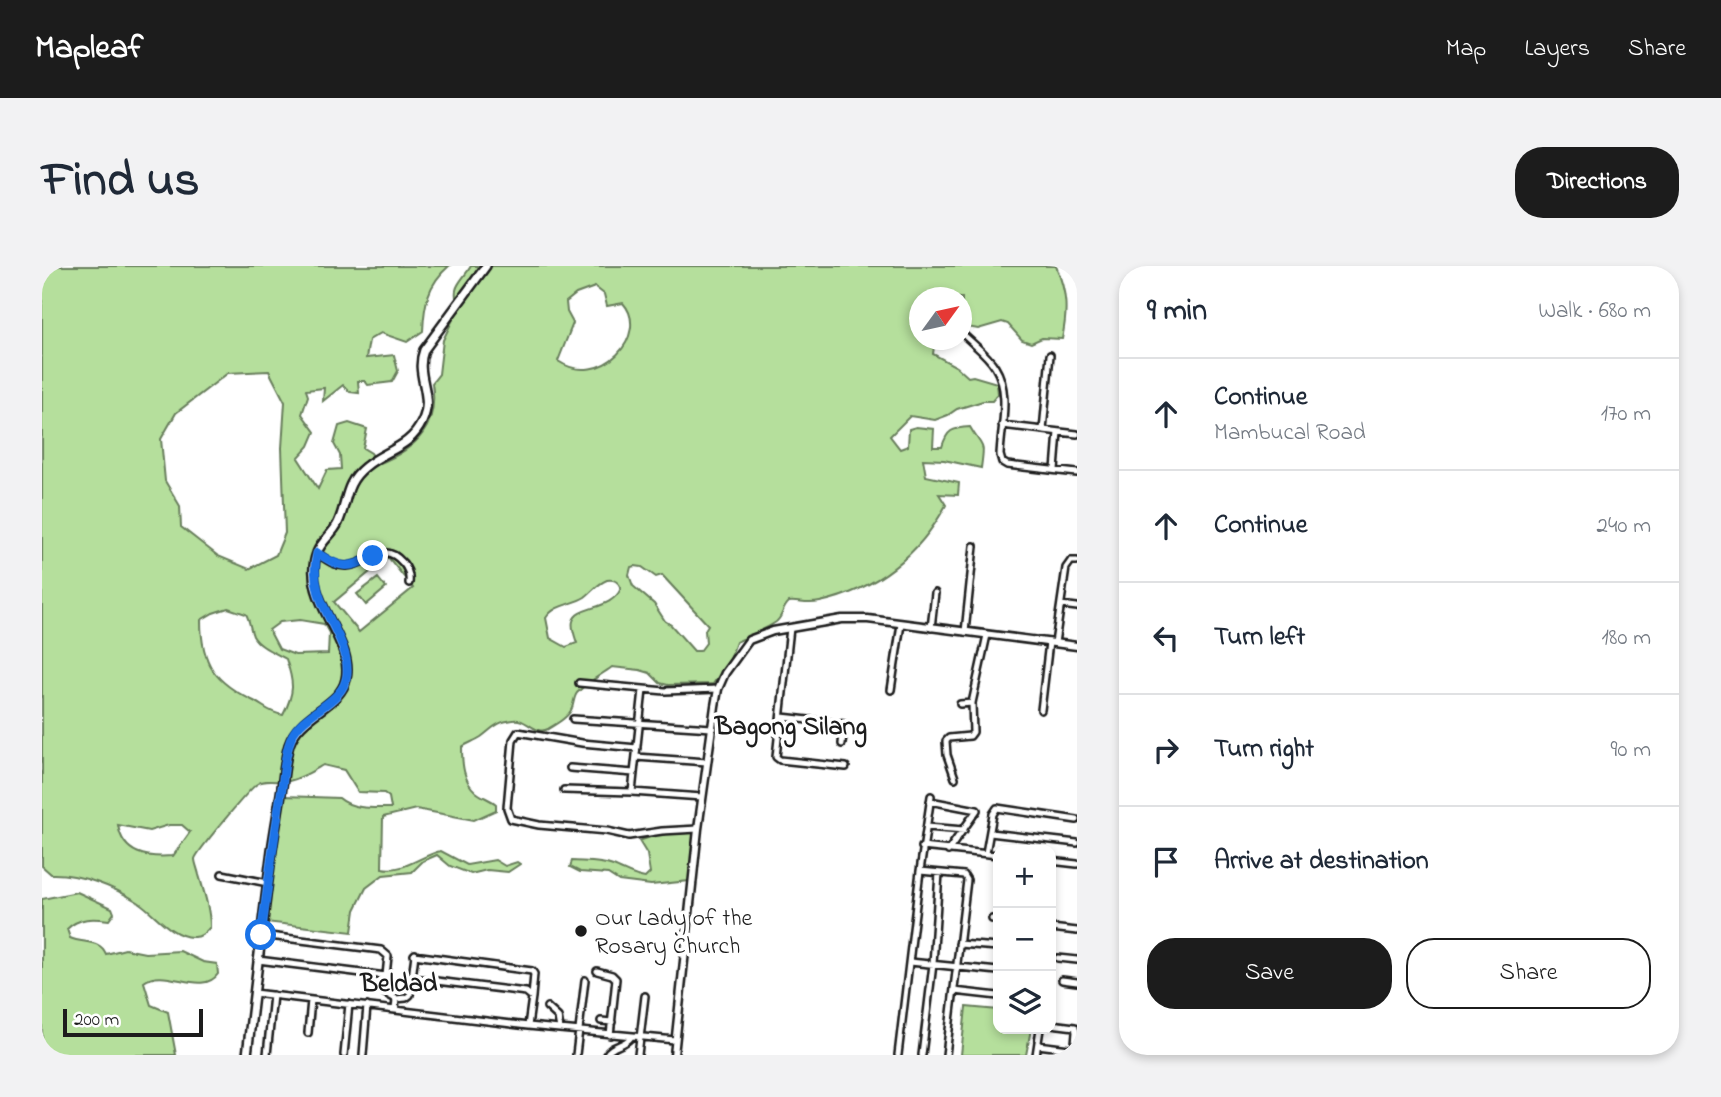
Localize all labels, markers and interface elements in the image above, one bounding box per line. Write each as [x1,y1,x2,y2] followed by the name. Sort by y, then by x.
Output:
[35,25,143,73] text: Mapleaf
[1446,32,1486,67] text: Map
[1524,32,1590,67] text: Layers
[1628,32,1686,67] text: Share
[42,146,199,218] text: Find us
[1515,147,1679,218] button: Directions
[909,287,972,350] north arrow
[1147,290,1207,334] text: 9 min
[1538,295,1651,328] text: Walk · 680 m
[1214,379,1307,417] text: Continue
[1147,395,1185,433] icon: ahead
[1601,398,1651,431] text: 170 m
[1214,417,1366,450] text: Mambucal Road
[1147,507,1185,545] icon: ahead
[1214,507,1307,545] text: Continue
[1597,510,1651,543] text: 240 m
[357,540,388,571] route end
[1147,619,1185,657] icon: left
[1214,619,1305,657] text: Turn left
[1602,622,1651,655] text: 180 m
[714,709,867,748] district label: Bagong Silang
[1147,731,1185,769] icon: right
[1214,731,1314,769] text: Turn right
[1611,734,1651,767] text: 90 m
[1147,843,1185,881] icon: arrive
[1214,843,1429,881] text: Arrive at destination
[993,845,1056,1034] map controls
[993,845,1056,908] button: +
[595,902,753,966] place label: Our Lady of the Rosary Church
[993,908,1056,971] button: −
[245,919,276,950] route start
[573,923,589,939] marker: Our Lady of the Rosary Church
[1147,938,1392,1009] button: Save
[1406,938,1651,1009] button: Share
[360,966,438,1004] district label: Beldad
[993,971,1056,1034] button: layers
[63,1006,203,1038] scale bar
[74,1007,119,1034] text: 200 m

